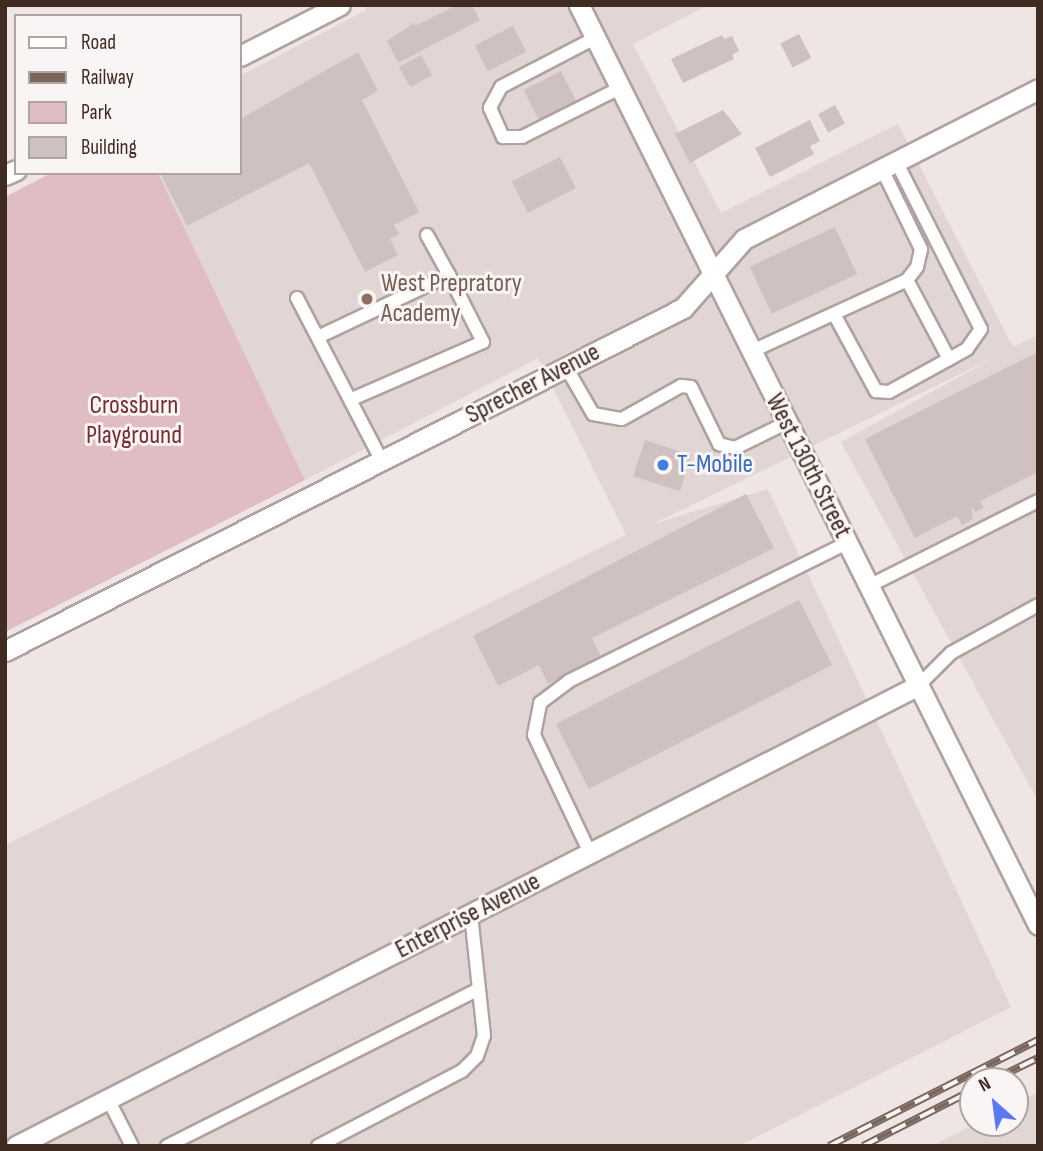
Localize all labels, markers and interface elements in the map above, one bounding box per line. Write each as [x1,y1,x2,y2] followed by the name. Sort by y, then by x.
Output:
[14,14,242,175] legend
[81,30,116,55] text: Road
[81,65,134,90] text: Railway
[81,100,112,125] text: Park
[81,135,137,160] text: Building
[381,268,522,330] place label: West Prepratory Academy
[359,291,375,307] marker: West Prepratory Academy
[461,337,605,431] street label: Sprecher Avenue
[758,389,858,543] street label: West 130th Street
[86,390,182,452] park label: Crossburn Playground
[677,449,753,481] place label: T-Mobile
[655,457,671,473] marker: T-Mobile
[390,866,546,966] street label: Enterprise Avenue
[959,1067,1029,1137] north arrow
[975,1072,995,1097] text: N

